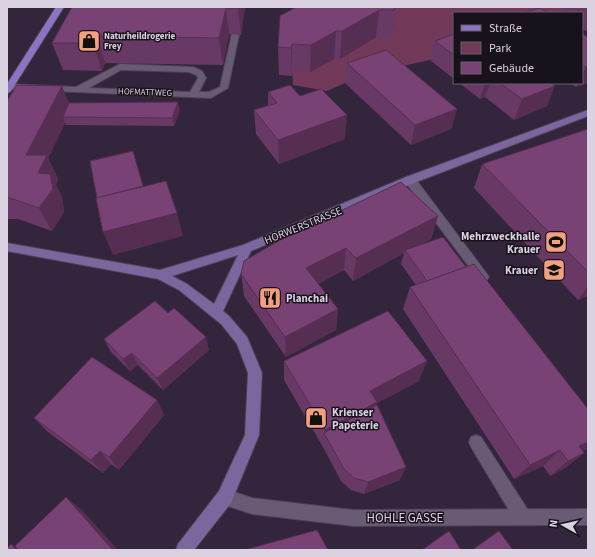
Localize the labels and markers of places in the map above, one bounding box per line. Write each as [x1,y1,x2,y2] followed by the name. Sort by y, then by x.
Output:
[76,28,102,54] shop icon: Naturheildrogerie Frey
[104,30,176,53] place label: Naturheildrogerie Frey
[461,229,541,257] place label: Mehrzweckhalle Krauer
[543,229,569,255] sports icon: Mehrzweckhalle Krauer
[541,257,567,283] school or university icon: Krauer
[505,263,539,278] place label: Krauer
[257,285,283,311] restaurant icon: Planchai
[286,291,328,306] place label: Planchai
[303,405,329,431] shop icon: Krienser Papeterie
[332,405,379,433] place label: Krienser Papeterie

